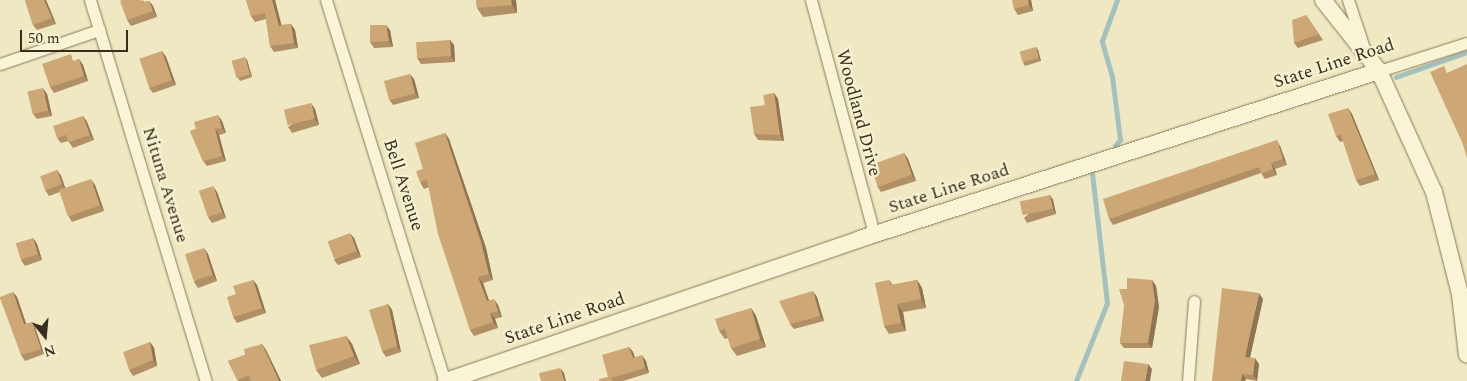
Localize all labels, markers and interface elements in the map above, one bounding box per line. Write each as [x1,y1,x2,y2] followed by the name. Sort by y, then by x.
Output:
[22,20,130,52] scale bar
[28,27,60,50] text: 50 m
[1271,34,1397,94] street label: State Line Road
[831,47,885,179] street label: Woodland Drive
[137,125,193,245] street label: Nituna Avenue
[378,136,428,234] street label: Bell Avenue
[886,159,1012,219] street label: State Line Road
[502,288,628,350] street label: State Line Road
[20,311,70,361] north arrow
[41,339,58,363] text: N

